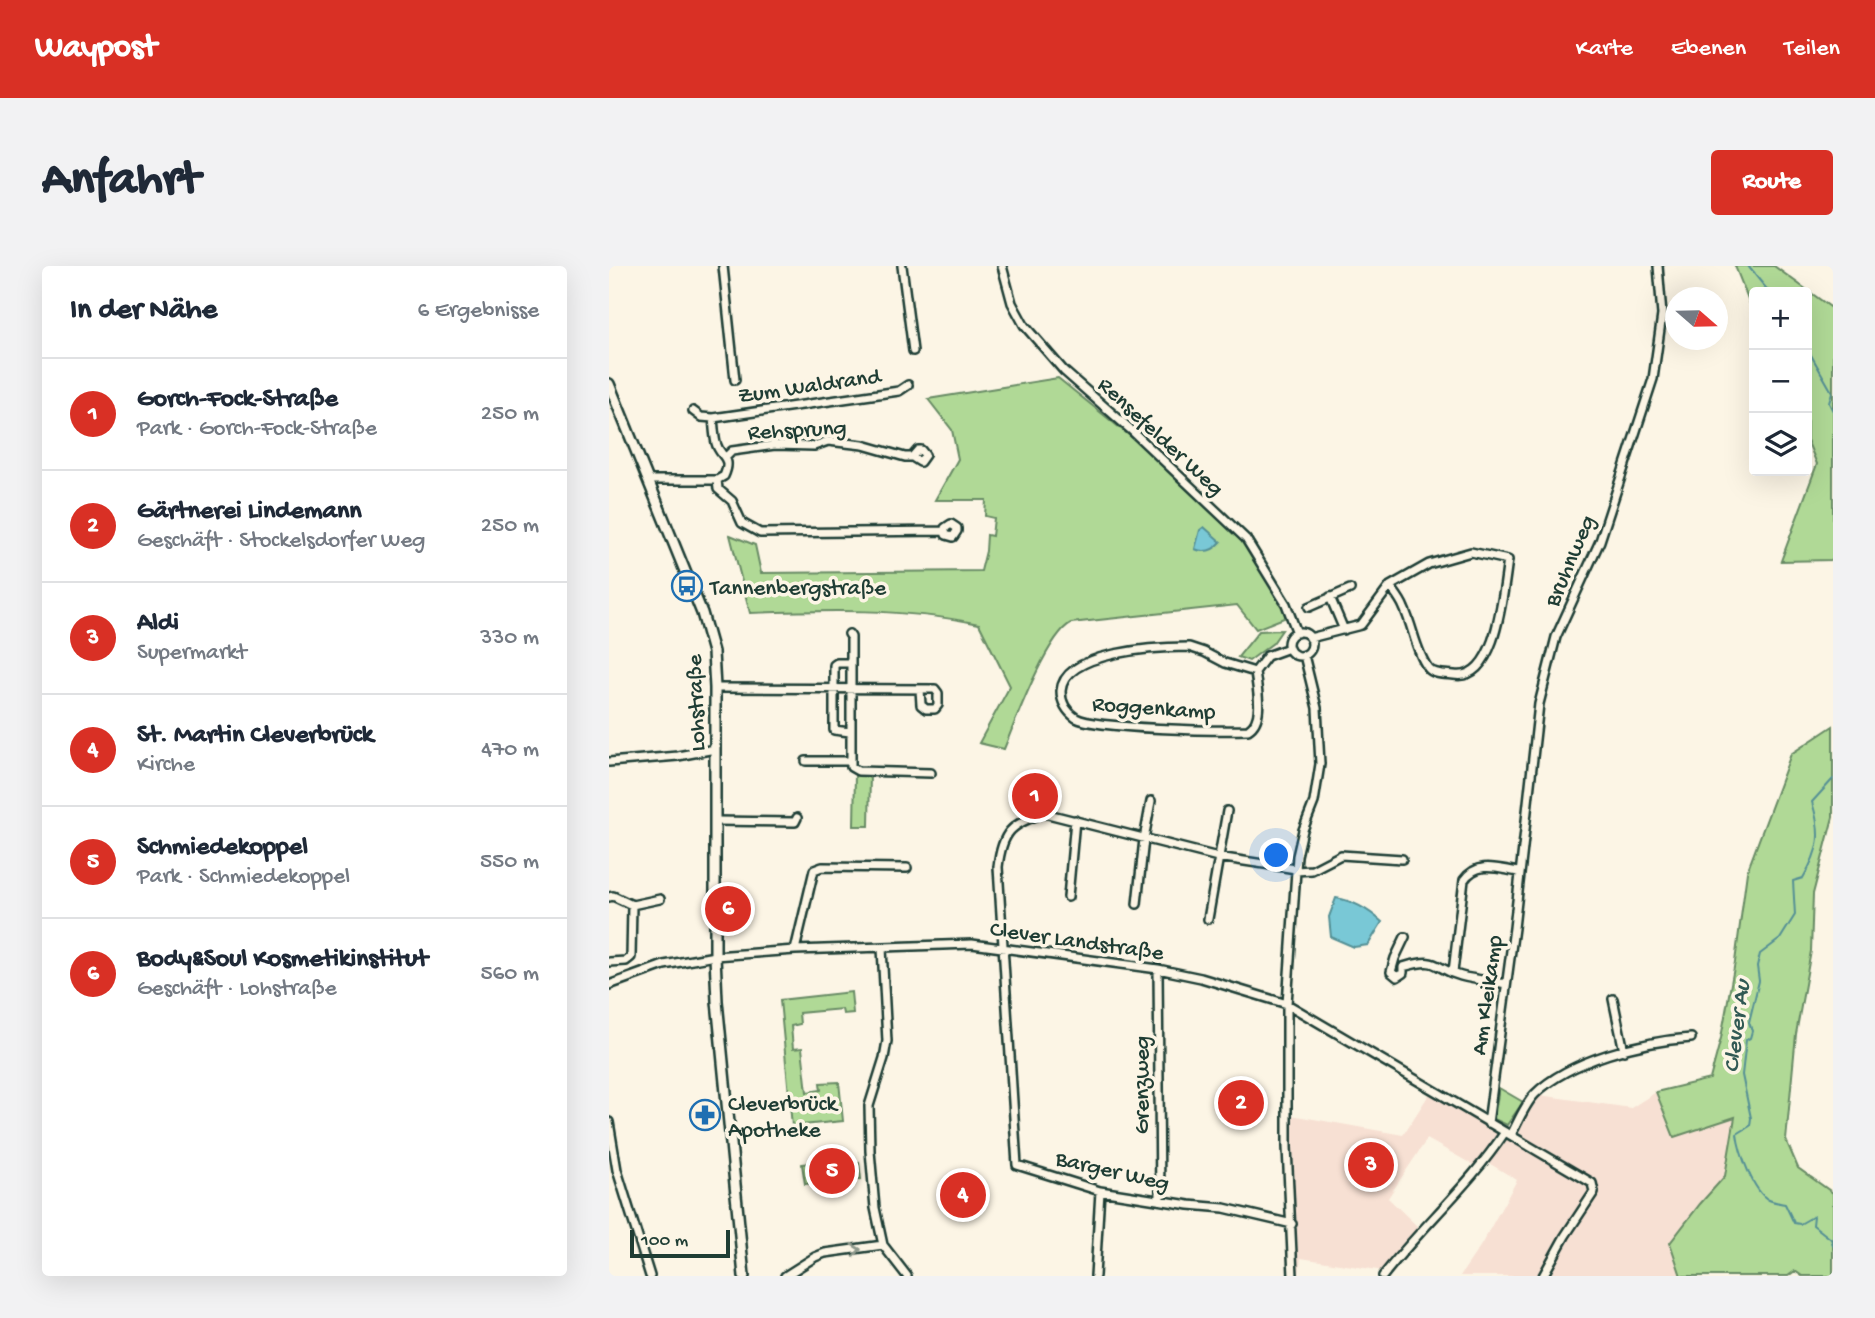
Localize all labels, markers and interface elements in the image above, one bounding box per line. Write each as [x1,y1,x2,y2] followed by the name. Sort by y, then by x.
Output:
[35,30,157,68] text: Waypost
[1576,35,1633,64] text: Karte
[1671,35,1746,64] text: Ebenen
[1784,35,1840,64] text: Teilen
[1711,150,1833,215] button: Route
[42,153,200,211] text: Anfahrt
[1665,287,1728,350] north arrow
[1749,287,1812,476] map controls
[1749,287,1812,350] button: +
[70,294,217,329] text: In der Nähe
[418,298,539,325] text: 6 Ergebnisse
[1749,350,1812,413] button: −
[736,364,884,411] street label: Zum Waldrand
[1091,372,1228,503] street label: Rensefelder Weg
[137,385,338,416] text: Gorch-Fock-Straße
[88,401,98,428] text: 1
[481,401,539,428] text: 250 m
[1749,413,1812,476] button: layers
[747,415,847,448] street label: Rehsprung
[137,416,377,443] text: Park · Gorch-Fock-Straße
[137,497,362,528] text: Gärtnerei Lindemann
[1539,512,1603,612] street label: Bruhnweg
[87,513,99,540] text: 2
[481,513,539,540] text: 250 m
[137,528,425,555] text: Geschäft · Stockelsdorfer Weg
[670,569,704,603] bus stop icon: Tannenbergstraße
[708,576,887,603] place label: Tannenbergstraße
[137,609,179,640] text: Aldi
[87,625,99,652] text: 3
[480,625,539,652] text: 330 m
[137,640,247,667] text: Supermarkt
[682,653,713,752] street label: Lohstraße
[1091,692,1216,727] street label: Roggenkamp
[137,721,373,752] text: St. Martin Cleverbrück
[88,737,98,764] text: 4
[481,737,539,764] text: 470 m
[137,752,195,779] text: Kirche
[1012,770,1058,822] pin: 1
[137,833,308,864] text: Schmiedekoppel
[1259,838,1293,872] your location
[87,849,99,876] text: 5
[480,849,539,876] text: 550 m
[137,864,350,891] text: Park · Schmiedekoppel
[705,883,751,935] pin: 6
[988,917,1166,968] street label: Clever Landstraße
[1467,934,1510,1057] street label: Am Kleikamp
[137,945,428,976] text: Body&Soul Kosmetikinstitut
[87,961,99,988] text: 6
[480,961,539,988] text: 560 m
[137,976,337,1003] text: Geschäft · Lohstraße
[1718,977,1759,1074] water label: Clever Au
[1130,1036,1157,1134] street label: Grenzweg
[1218,1077,1264,1129] pin: 2
[728,1092,839,1145] place label: Cleverbrück Apotheke
[688,1098,722,1132] pharmacy icon: Cleverbrück Apotheke
[1348,1139,1394,1191] pin: 3
[809,1145,855,1197] pin: 5
[1052,1146,1172,1199] street label: Barger Weg
[940,1169,986,1221] pin: 4
[630,1227,730,1259] scale bar
[641,1230,688,1253] text: 100 m
[851,1243,862,1258] one-way arrow

